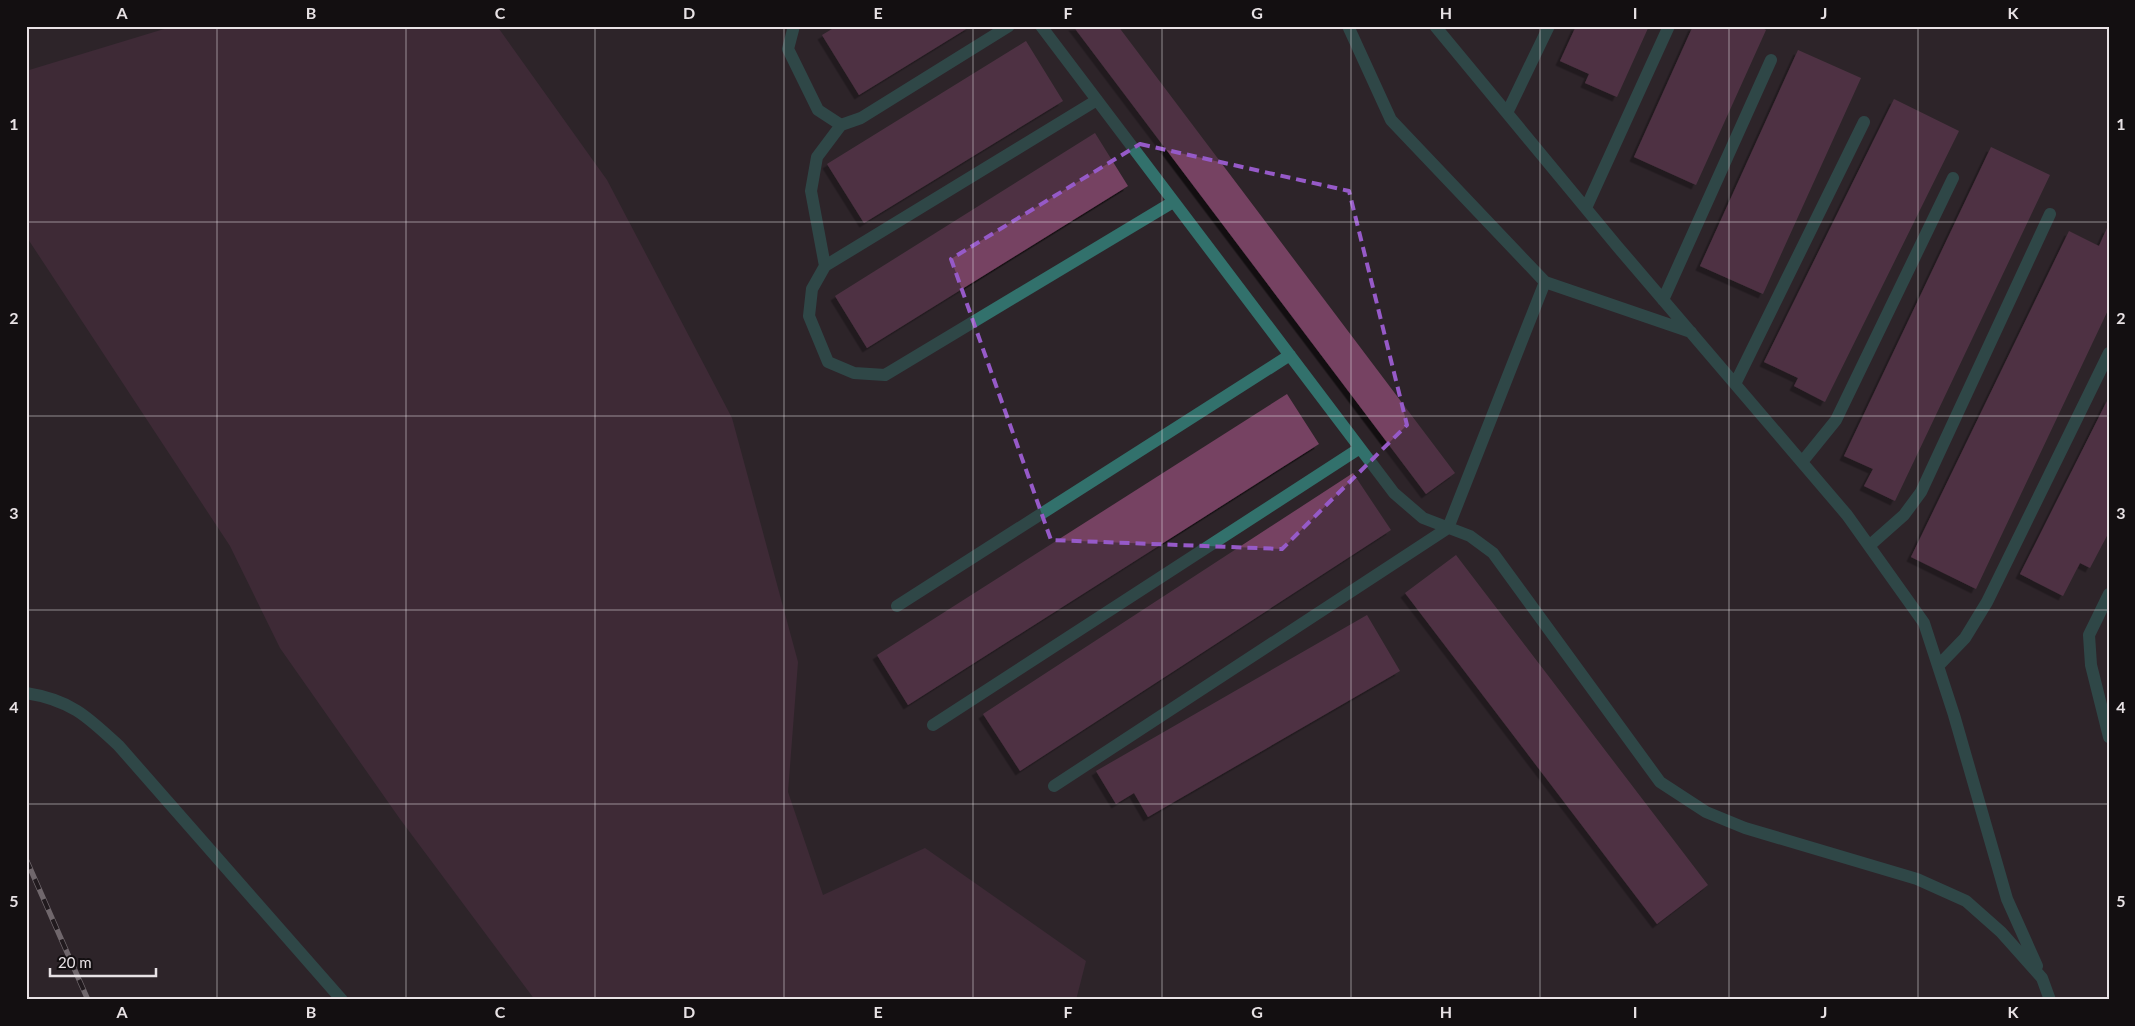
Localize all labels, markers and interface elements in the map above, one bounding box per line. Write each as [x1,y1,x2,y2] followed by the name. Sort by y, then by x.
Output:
[115,3,128,22] text: A
[306,3,316,22] text: B
[495,3,506,22] text: C
[683,3,695,22] text: D
[873,3,883,22] text: E
[1063,3,1073,22] text: F
[1251,3,1263,22] text: G
[1440,3,1452,22] text: H
[1633,3,1637,22] text: I
[1821,3,1827,22] text: J
[2008,3,2020,22] text: K
[9,114,19,133] text: 1
[2116,114,2126,133] text: 1
[9,308,19,327] text: 2
[2116,308,2126,327] text: 2
[9,503,19,522] text: 3
[2116,503,2126,522] text: 3
[9,697,19,716] text: 4
[2116,697,2126,716] text: 4
[9,891,19,910] text: 5
[2116,891,2126,910] text: 5
[50,946,156,978] scale bar
[58,953,92,971] text: 20 m
[115,1002,128,1021] text: A
[306,1002,316,1021] text: B
[495,1002,506,1021] text: C
[683,1002,695,1021] text: D
[873,1002,883,1021] text: E
[1063,1002,1073,1021] text: F
[1251,1002,1263,1021] text: G
[1440,1002,1452,1021] text: H
[1633,1002,1637,1021] text: I
[1821,1002,1827,1021] text: J
[2008,1002,2020,1021] text: K

